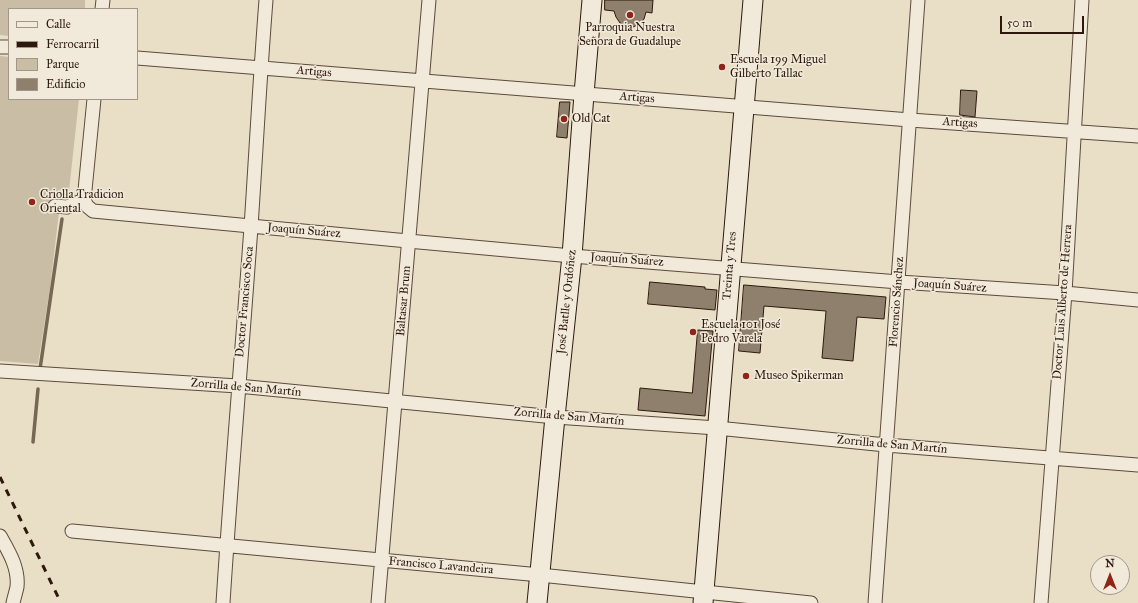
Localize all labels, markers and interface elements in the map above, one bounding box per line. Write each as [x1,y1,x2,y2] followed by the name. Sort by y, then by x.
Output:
[8,8,138,100] legend
[1002,8,1086,34] scale bar
[625,10,635,20] marker: Parroquia Nuestra Señora de Guadalupe
[1007,16,1032,30] text: 50 m
[46,17,71,31] text: Calle
[579,21,681,49] place label: Parroquia Nuestra Señora de Guadalupe
[46,37,99,51] text: Ferrocarril
[730,53,826,81] place label: Escuela 199 Miguel Gilberto Tallac
[46,57,79,71] text: Parque
[717,62,727,72] marker: Escuela 199 Miguel Gilberto Tallac
[296,63,332,81] street label: Artigas
[46,77,85,91] text: Edificio
[619,89,655,107] street label: Artigas
[572,112,610,126] place label: Old Cat
[559,114,569,124] marker: Old Cat
[942,115,978,131] street label: Artigas
[40,188,124,216] place label: Criolla Tradicion Oriental
[27,197,37,207] marker: Criolla Tradicion Oriental
[267,221,341,241] street label: Joaquín Suárez
[1050,224,1076,380] street label: Doctor Luis Alberto de Herrera
[720,231,740,301] street label: Treinta y Tres
[233,246,257,358] street label: Doctor Francisco Soca
[554,249,580,355] street label: José Batlle y Ordóñez
[590,250,664,270] street label: Joaquín Suárez
[887,256,907,348] street label: Florencio Sánchez
[394,265,414,337] street label: Baltasar Brum
[913,276,987,296] street label: Joaquín Suárez
[701,318,780,346] place label: Escuela 101 José Pedro Varela
[688,327,698,337] marker: Escuela 101 José Pedro Varela
[754,369,844,383] place label: Museo Spikerman
[741,371,751,381] marker: Museo Spikerman
[190,376,302,400] street label: Zorrilla de San Martín
[513,405,625,429] street label: Zorrilla de San Martín
[836,433,948,457] street label: Zorrilla de San Martín
[388,554,494,578] street label: Francisco Lavandeira
[1090,555,1130,595] north arrow
[1105,557,1115,570] text: N

